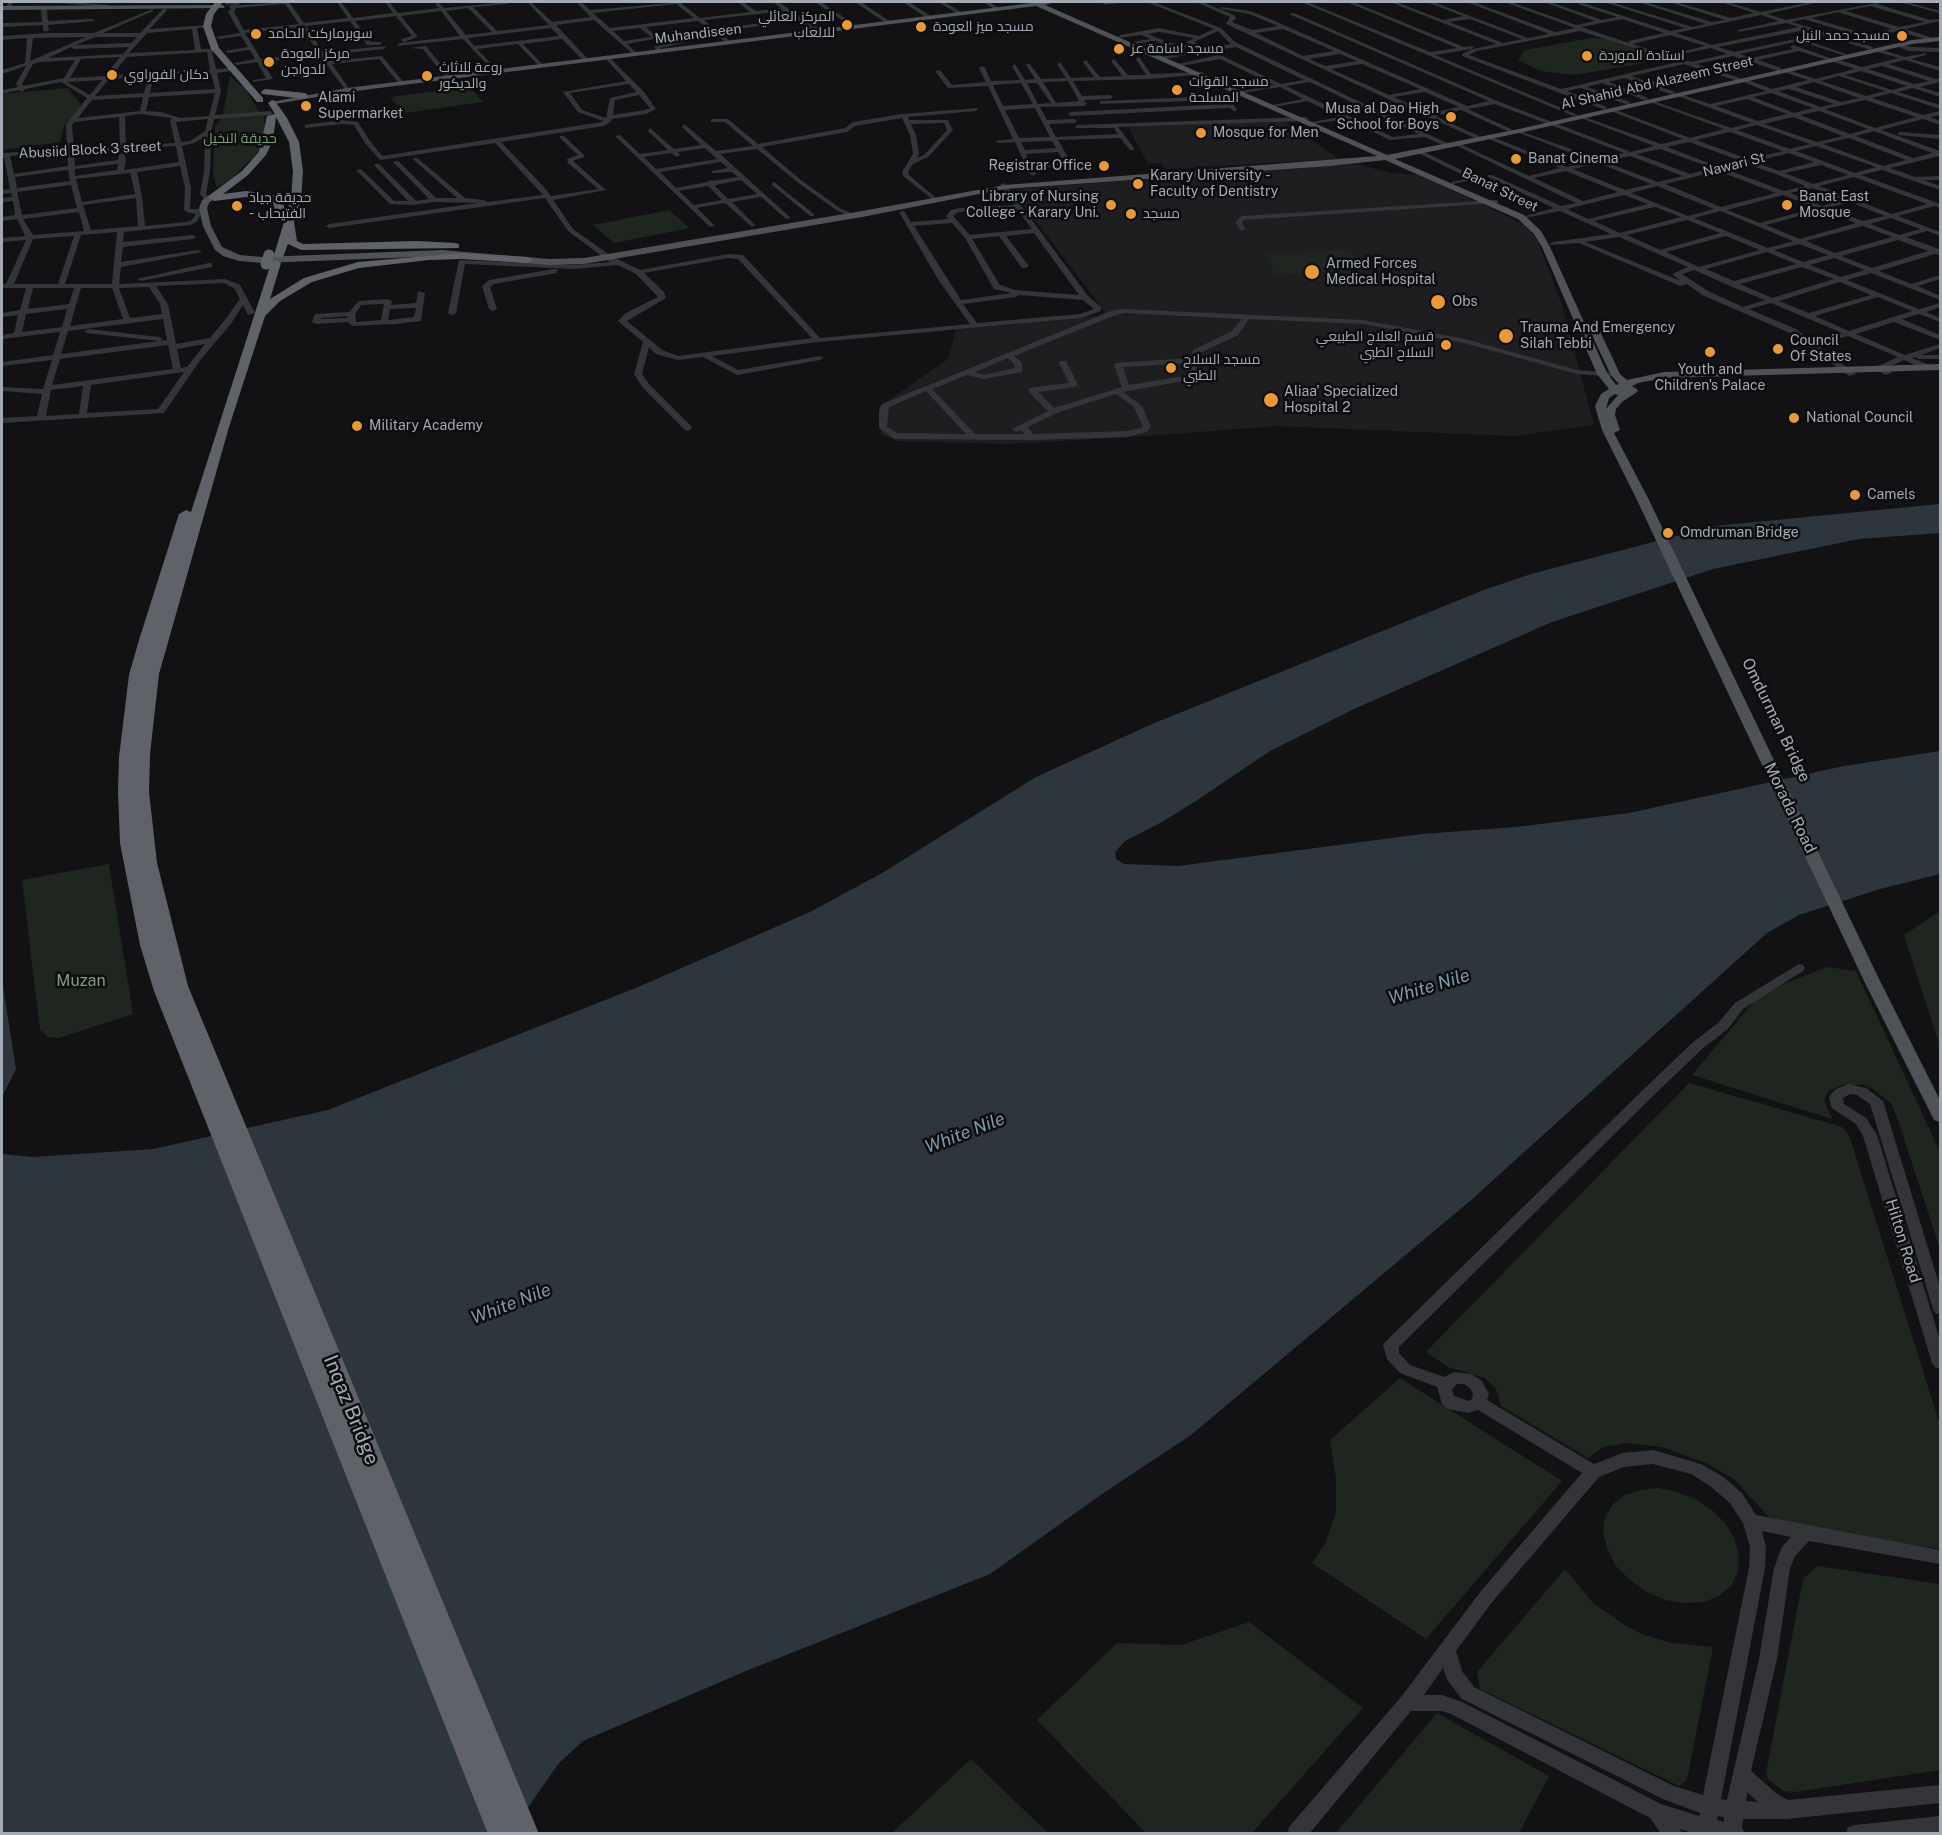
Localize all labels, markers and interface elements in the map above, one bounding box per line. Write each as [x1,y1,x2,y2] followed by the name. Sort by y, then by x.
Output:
[758,9,835,42] place label: المركز العائلي للالعاب
[840,18,854,32] marker: المركز العائلي للالعاب
[933,19,1034,35] place label: مسجد ميز العودة
[654,20,742,48] street label: Muhandiseen
[914,20,928,34] marker: مسجد ميز العودة
[268,26,373,42] place label: سوبرماركت الحامد
[249,27,263,41] marker: سوبرماركت الحامد
[1796,28,1890,44] place label: مسجد حمد النيل
[1895,29,1909,43] marker: مسجد حمد النيل
[1131,41,1224,57] place label: مسجد اسامة عز
[1112,42,1126,56] marker: مسجد اسامة عز
[281,46,350,78] place label: مركز العودة للدواجن
[1599,48,1685,64] place label: استادة الموردة
[1580,49,1594,63] marker: استادة الموردة
[1559,53,1755,113] street label: Al Shahid Abd Alazeem Street
[262,55,276,69] marker: مركز العودة للدواجن
[439,60,502,92] place label: روعة للاثاث والديكور
[124,67,209,83] place label: دكان الفوراوي
[105,68,119,82] marker: دكان الفوراوي
[420,69,434,83] marker: روعة للاثاث والديكور
[1189,74,1269,106] place label: مسجد القوات المسلحة
[1170,83,1184,97] marker: مسجد القوات المسلحة
[318,90,403,122] place label: Alami Supermarket
[299,99,313,113] marker: Alami Supermarket
[1325,101,1439,134] place label: Musa al Dao High School for Boys
[1444,110,1458,124] marker: Musa al Dao High School for Boys
[1213,125,1319,141] place label: Mosque for Men
[1194,126,1208,140] marker: Mosque for Men
[203,131,277,147] park label: حديقة النخيل
[18,138,162,162] street label: Abusiid Block 3 street
[1701,149,1767,181] street label: Nawari St
[1528,151,1619,167] place label: Banat Cinema
[1509,152,1523,166] marker: Banat Cinema
[989,158,1092,174] place label: Registrar Office
[1097,159,1111,173] marker: Registrar Office
[1459,164,1541,216] street label: Banat Street
[1150,168,1278,200] place label: Karary University - Faculty of Dentistry
[1131,177,1145,191] marker: Karary University - Faculty of Dentistry
[966,189,1099,222] place label: Library of Nursing College - Karary Uni.
[1799,189,1869,222] place label: Banat East Mosque
[249,190,311,222] place label: حديقة جياد - الفتيحاب
[1104,198,1118,212] marker: Library of Nursing College - Karary Uni.
[1780,198,1794,212] marker: Banat East Mosque
[230,199,244,213] marker: حديقة جياد - الفتيحاب
[1143,206,1180,222] place label: مسجد
[1124,207,1138,221] marker: مسجد
[1326,256,1436,288] place label: Armed Forces Medical Hospital
[1303,263,1321,281] marker: Armed Forces Medical Hospital
[1429,293,1447,311] marker: Obs
[1452,294,1478,310] place label: Obs
[1520,320,1675,352] place label: Trauma And Emergency Silah Tebbi
[1497,327,1515,345] marker: Trauma And Emergency Silah Tebbi
[1316,329,1434,362] place label: قسم العلاج الطبيعي السلاح الطبي
[1790,333,1851,366] place label: Council Of States
[1439,338,1453,352] marker: قسم العلاج الطبيعي السلاح الطبي
[1771,342,1785,356] marker: Council Of States
[1703,345,1717,359] marker: Youth and Children's Palace
[1183,352,1261,384] place label: مسجد السلاح الطبي
[1164,361,1178,375] marker: مسجد السلاح الطبي
[1654,362,1766,394] place label: Youth and Children's Palace
[1284,384,1398,416] place label: Aliaa' Specialized Hospital 2
[1262,391,1280,409] marker: Aliaa' Specialized Hospital 2
[1806,410,1913,426] place label: National Council
[1787,411,1801,425] marker: National Council
[369,418,483,434] place label: Military Academy
[350,419,364,433] marker: Military Academy
[1867,487,1915,503] place label: Camels
[1848,488,1862,502] marker: Camels
[1680,525,1799,541] place label: Omdruman Bridge
[1661,526,1675,540] marker: Omdruman Bridge
[1738,655,1814,785] street label: Omdurman Bridge
[1760,760,1820,856] street label: Morada Road
[1386,964,1472,1010] water label: White Nile
[56,971,106,991] park label: Muzan
[922,1108,1008,1158] water label: White Nile
[1881,1197,1925,1285] street label: Hilton Road
[468,1279,554,1329] water label: White Nile
[318,1352,384,1468] street label: Inqaz Bridge

